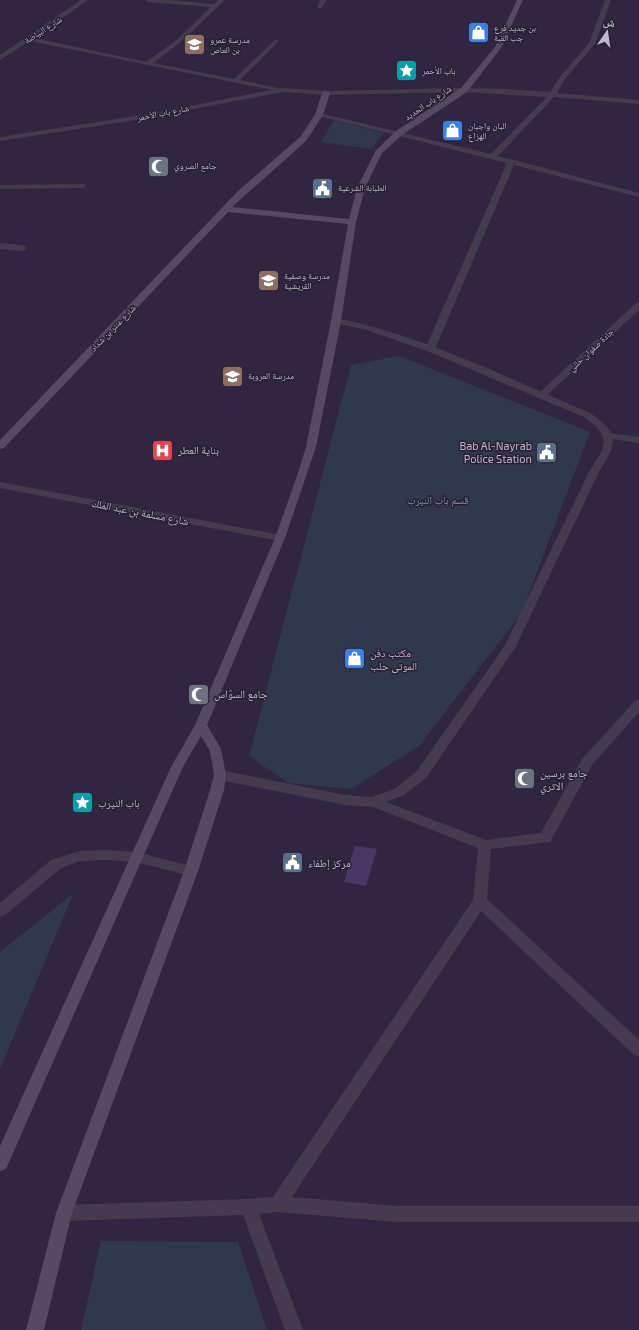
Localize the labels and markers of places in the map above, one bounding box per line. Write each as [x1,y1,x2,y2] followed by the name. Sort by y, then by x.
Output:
[465,20,491,46] shop icon: بن جديد فرع جب القبة
[494,22,536,43] place label: بن جديد فرع جب القبة
[181,32,207,58] school or university icon: مدرسة عمرو بن العاص
[210,34,250,55] place label: مدرسة عمرو بن العاص
[393,58,419,84] place icon: باب الأحمر
[421,65,456,76] place label: باب الأحمر
[439,118,465,144] shop icon: البان واجبان الهزاع
[468,120,507,142] place label: البان واجبان الهزاع
[146,153,172,179] mosque icon: جامع الصروي
[174,160,217,173] place label: جامع الصروي
[310,175,336,201] public building icon: الطبابة الشرعية
[338,182,387,193] place label: الطبابة الشرعية
[255,268,281,294] school or university icon: مدرسة وصفية القريشية
[284,270,330,291] place label: مدرسة وصفية القريشية
[219,363,245,389] school or university icon: مدرسة العروبة
[248,370,294,381] place label: مدرسة العروبة
[150,437,176,463] hospital icon: بناية العطر
[460,439,532,465] place label: Bab Al-Nayrab Police Station
[534,439,560,465] public building icon: Bab Al-Nayrab Police Station
[177,443,219,456] place label: بناية العطر
[342,646,368,672] shop icon: مكتب دفن الموتى حلب
[370,646,417,673] place label: مكتب دفن الموتى حلب
[185,681,211,707] mosque icon: جامع السوَّاس
[214,687,268,701] place label: جامع السوَّاس
[512,766,538,792] mosque icon: جامع برسين الاثري
[540,766,588,795] place label: جامع برسين الاثري
[69,790,95,816] place icon: باب النيرب
[98,796,140,809] place label: باب النيرب
[280,850,306,876] public building icon: مركز إطفاء
[308,856,351,871] place label: مركز إطفاء

